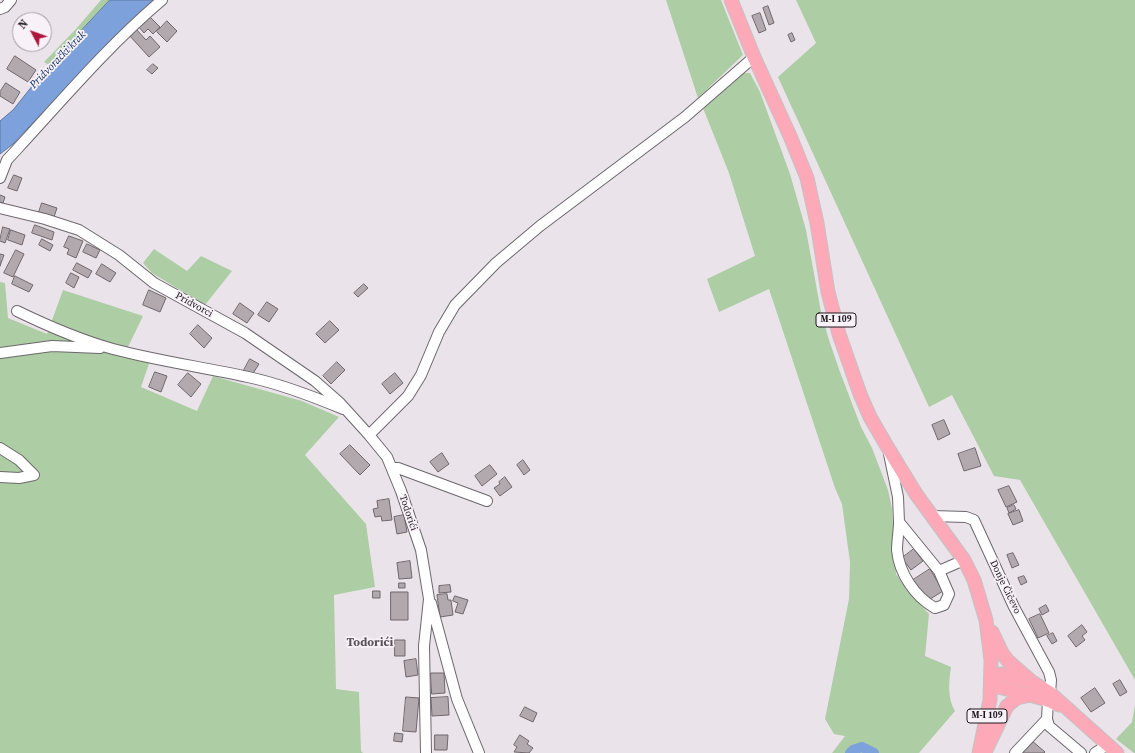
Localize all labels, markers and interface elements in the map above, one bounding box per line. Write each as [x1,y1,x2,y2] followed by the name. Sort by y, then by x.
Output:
[12,12,52,52] north arrow
[15,17,32,32] text: N
[27,28,89,92] water label: Pridvorački krak
[173,290,215,320] street label: Pridvorci
[816,313,856,327] road number: M-I 109
[396,494,420,532] street label: Todorići
[987,558,1023,616] street label: Donje Čičevo
[347,636,393,650] district label: Todorići
[967,709,1007,723] road number: M-I 109

